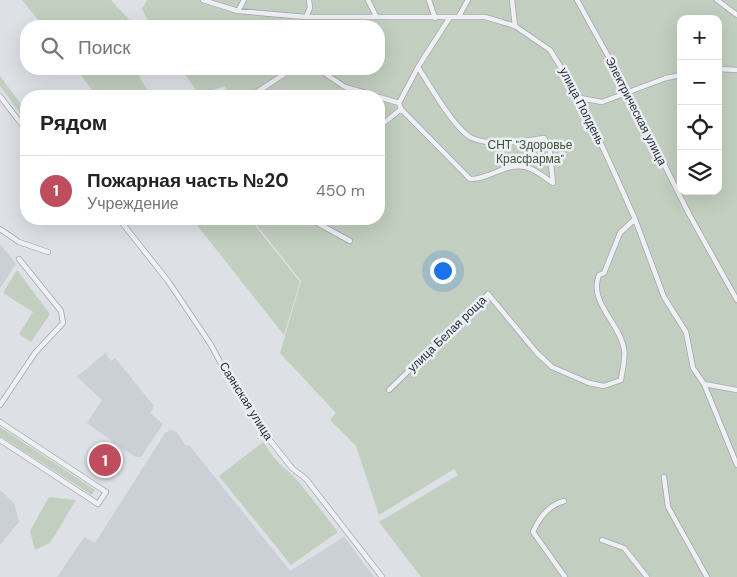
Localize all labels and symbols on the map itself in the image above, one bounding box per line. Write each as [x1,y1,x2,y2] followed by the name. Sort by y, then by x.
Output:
[602,54,671,168] street label: Электрическая улица
[556,65,608,147] street label: улица Полдень
[488,137,573,167] park label: СНТ "Здоровье Красфарма"
[430,258,456,284] your location
[404,292,490,376] street label: улица Белая роща
[216,359,277,443] street label: Саянская улица
[89,441,121,479] pin: 1

